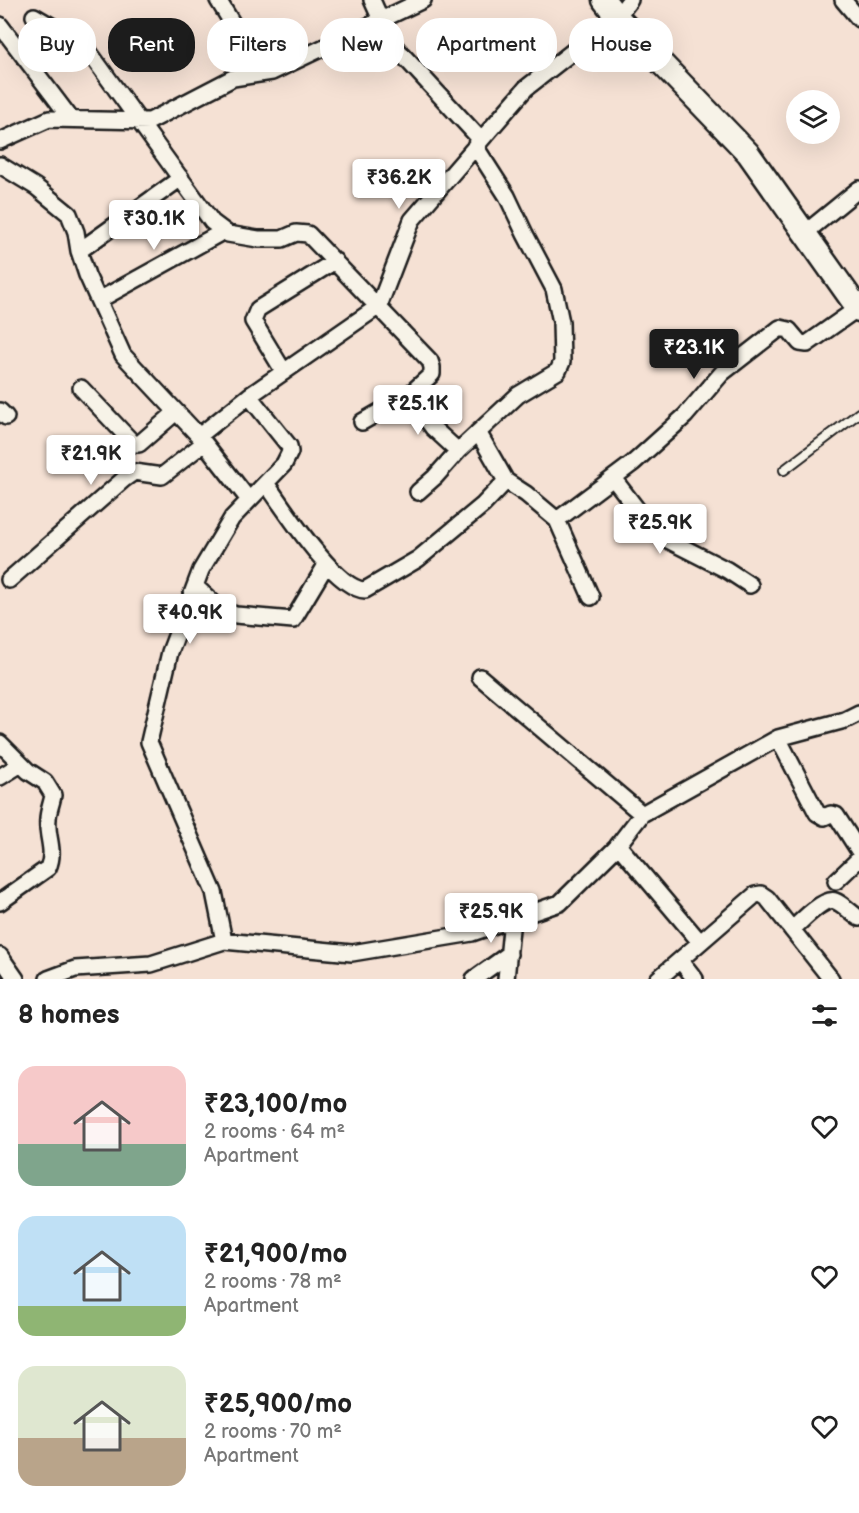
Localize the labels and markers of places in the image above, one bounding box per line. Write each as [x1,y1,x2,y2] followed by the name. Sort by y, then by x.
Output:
[350,159,448,210] pin: ₹36.2K
[105,200,203,251] pin: ₹30.1K
[645,329,743,380] pin: ₹23.1K
[369,385,467,436] pin: ₹25.1K
[42,435,140,486] pin: ₹21.9K
[611,504,709,555] pin: ₹25.9K
[141,594,239,645] pin: ₹40.9K
[442,893,540,944] pin: ₹25.9K

